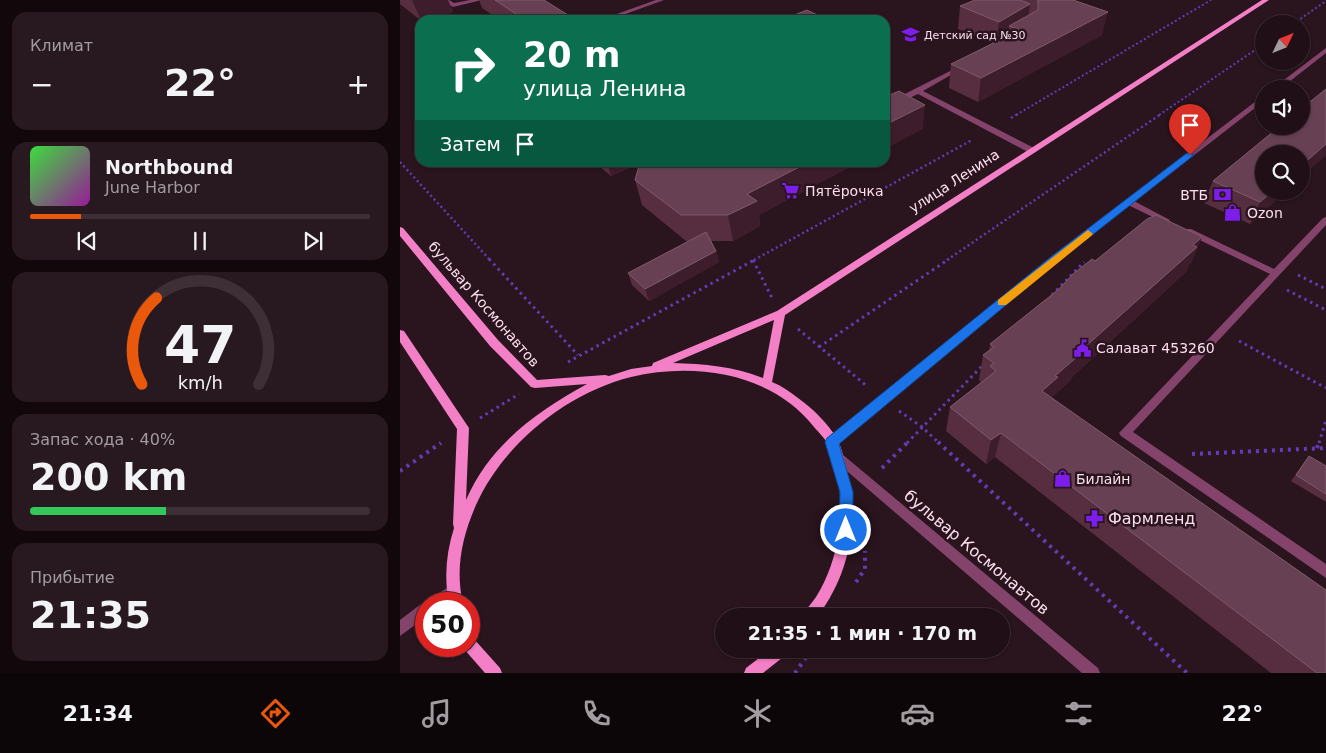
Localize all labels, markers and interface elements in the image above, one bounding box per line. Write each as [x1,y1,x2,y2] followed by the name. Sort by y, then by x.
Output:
[1255,15,1310,70] north arrow
[1255,15,1310,200] map controls
[900,25,920,45] school or university icon: Детский сад №30
[924,29,1026,42] place label: Детский сад №30
[440,35,505,100] icon: right
[523,35,620,75] text: 20 m
[30,36,93,55] text: Климат
[164,61,236,105] text: 22°
[30,68,53,101] text: −
[347,68,370,101] text: +
[523,76,686,101] text: улица Ленина
[1255,80,1310,135] button: sound
[1169,104,1211,155] pin
[1176,111,1204,139] icon: arrive
[511,130,539,158] icon: arrive
[440,133,501,155] text: Затем
[1255,145,1310,200] button: search
[906,146,1002,216] street label: улица Ленина
[105,156,233,178] text: Northbound
[105,178,200,197] text: June Harbor
[781,181,801,201] supermarket icon: Пятёрочка
[805,183,883,199] place label: Пятёрочка
[1212,185,1232,205] bank icon: ВТБ
[1180,187,1208,203] place label: ВТБ
[1223,203,1243,223] shop icon: Ozon
[1247,205,1283,221] place label: Ozon
[73,227,101,255] icon: previous
[186,227,214,255] icon: pause
[299,227,327,255] icon: next
[425,238,543,370] street label: бульвар Космонавтов
[164,315,236,375] text: 47
[1072,338,1092,358] public building icon: Салават 453260
[1096,340,1215,356] place label: Салават 453260
[177,372,223,393] text: km/h
[30,430,175,449] text: Запас хода · 40%
[30,455,187,499] text: 200 km
[1052,469,1072,489] shop icon: Билайн
[1076,471,1130,487] place label: Билайн
[900,486,1053,619] street label: бульвар Космонавтов
[819,503,871,555] position arrow
[1084,508,1104,528] pharmacy icon: Фармленд
[1108,509,1195,528] place label: Фармленд
[30,568,115,587] text: Прибытие
[415,592,480,657] speed limit sign: 50
[30,593,151,637] text: 21:35
[748,622,977,644] text: 21:35 · 1 мин · 170 m
[258,696,293,731] icon: directions
[419,696,454,731] icon: music
[579,696,614,731] icon: phone
[740,696,775,731] icon: climate
[900,696,935,731] icon: car
[1061,696,1096,731] icon: filters
[63,701,133,726] text: 21:34
[1222,701,1263,726] text: 22°

